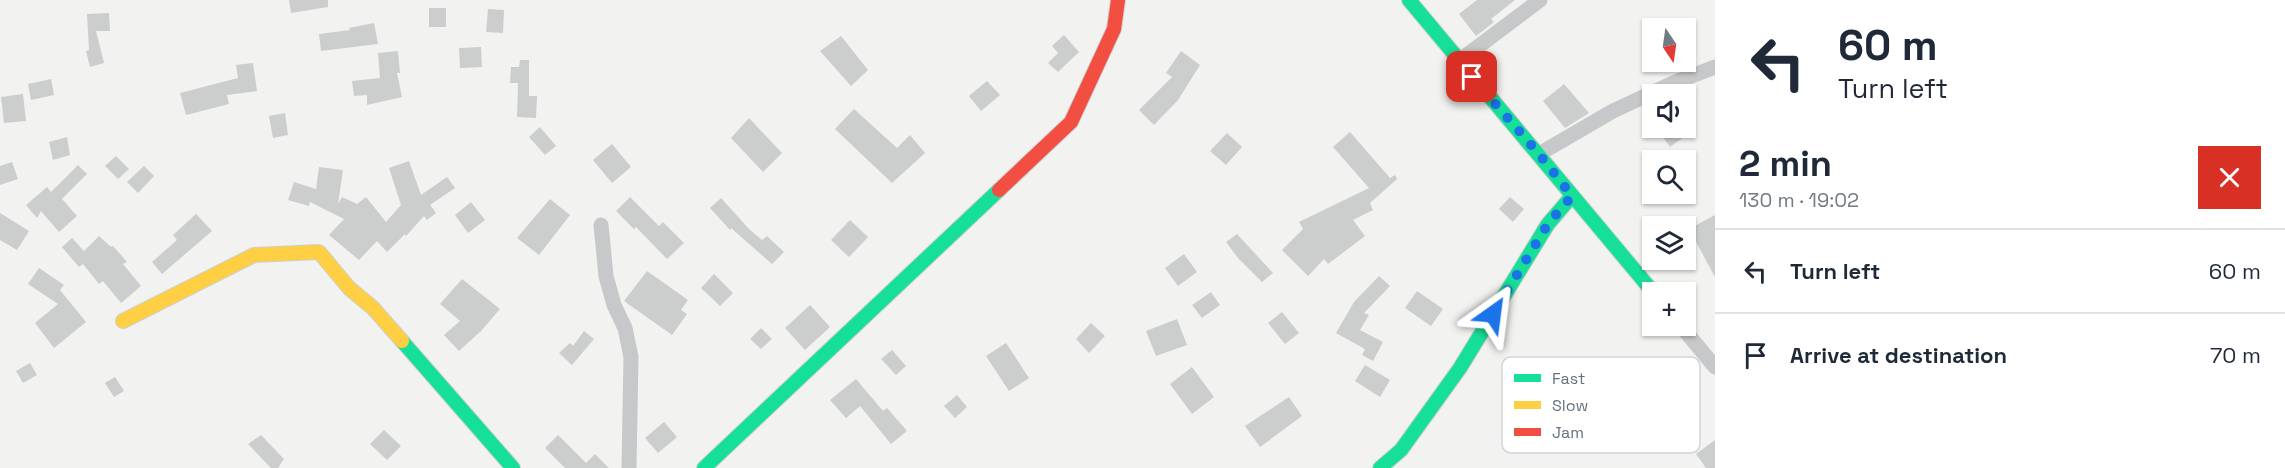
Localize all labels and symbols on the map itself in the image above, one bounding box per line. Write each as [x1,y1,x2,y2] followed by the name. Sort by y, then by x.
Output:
[1642,18,1696,72] north arrow
[1446,51,1497,102] pin
[1461,282,1525,346] position arrow
[1502,357,1700,453] legend
[1552,368,1585,389] text: Fast
[1552,395,1588,416] text: Slow
[1552,422,1584,443] text: Jam

